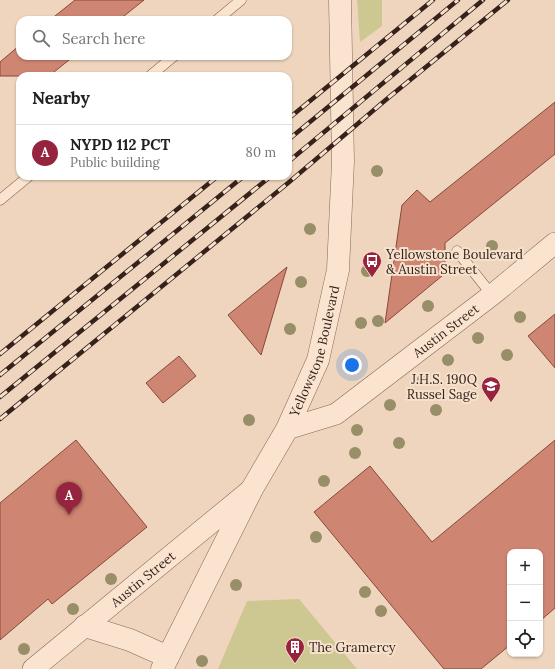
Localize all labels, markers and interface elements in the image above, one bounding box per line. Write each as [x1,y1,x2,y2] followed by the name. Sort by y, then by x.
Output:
[16,16,292,60] search box
[30,27,52,49] icon: search
[62,29,145,48] text: Search here
[32,87,90,109] text: Nearby
[70,135,170,154] text: NYPD 112 PCT
[41,144,49,161] text: A
[246,144,276,161] text: 80 m
[70,154,160,171] text: Public building
[385,246,523,278] place label: Yellowstone Boulevard & Austin Street
[361,250,383,278] bus stop icon: Yellowstone Boulevard & Austin Street
[285,284,343,420] street label: Yellowstone Boulevard
[409,300,482,362] street label: Austin Street
[342,355,362,375] your location
[407,371,478,403] place label: J.H.S. 190Q Russel Sage
[480,375,502,403] school or university icon: J.H.S. 190Q Russel Sage
[56,482,82,515] pin: A
[106,548,179,611] street label: Austin Street
[507,549,543,657] map controls
[507,549,543,585] button: +
[507,585,543,621] button: −
[507,621,543,657] button: locate
[284,636,306,664] building icon: The Gramercy
[309,639,396,656] place label: The Gramercy

